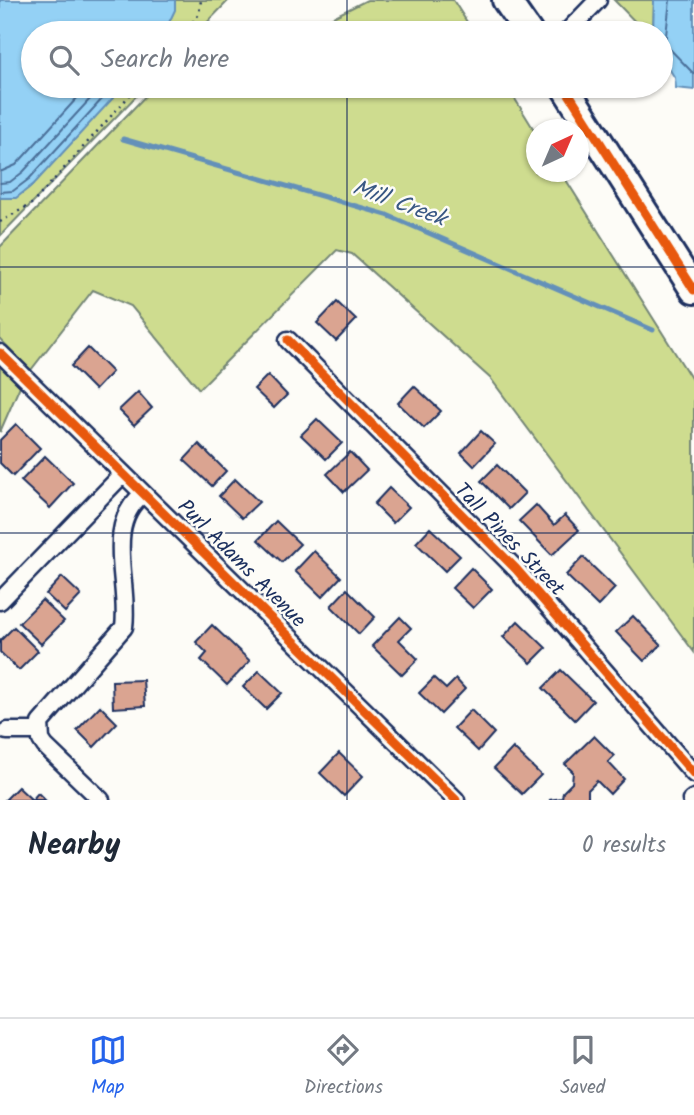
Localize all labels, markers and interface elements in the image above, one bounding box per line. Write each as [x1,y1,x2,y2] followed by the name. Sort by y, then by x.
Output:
[21,21,673,98] search box
[101,39,229,81] text: Search here
[45,41,83,79] icon: search
[526,119,589,182] north arrow
[347,170,454,239] water label: Mill Creek
[446,475,573,605] street label: Tall Pines Street
[169,492,314,637] street label: Purl Adams Avenue
[28,822,120,870] text: Nearby
[582,828,666,864] text: 0 results
[89,1031,127,1103] tab: Map
[304,1031,383,1103] tab: Directions
[560,1031,605,1103] tab: Saved

